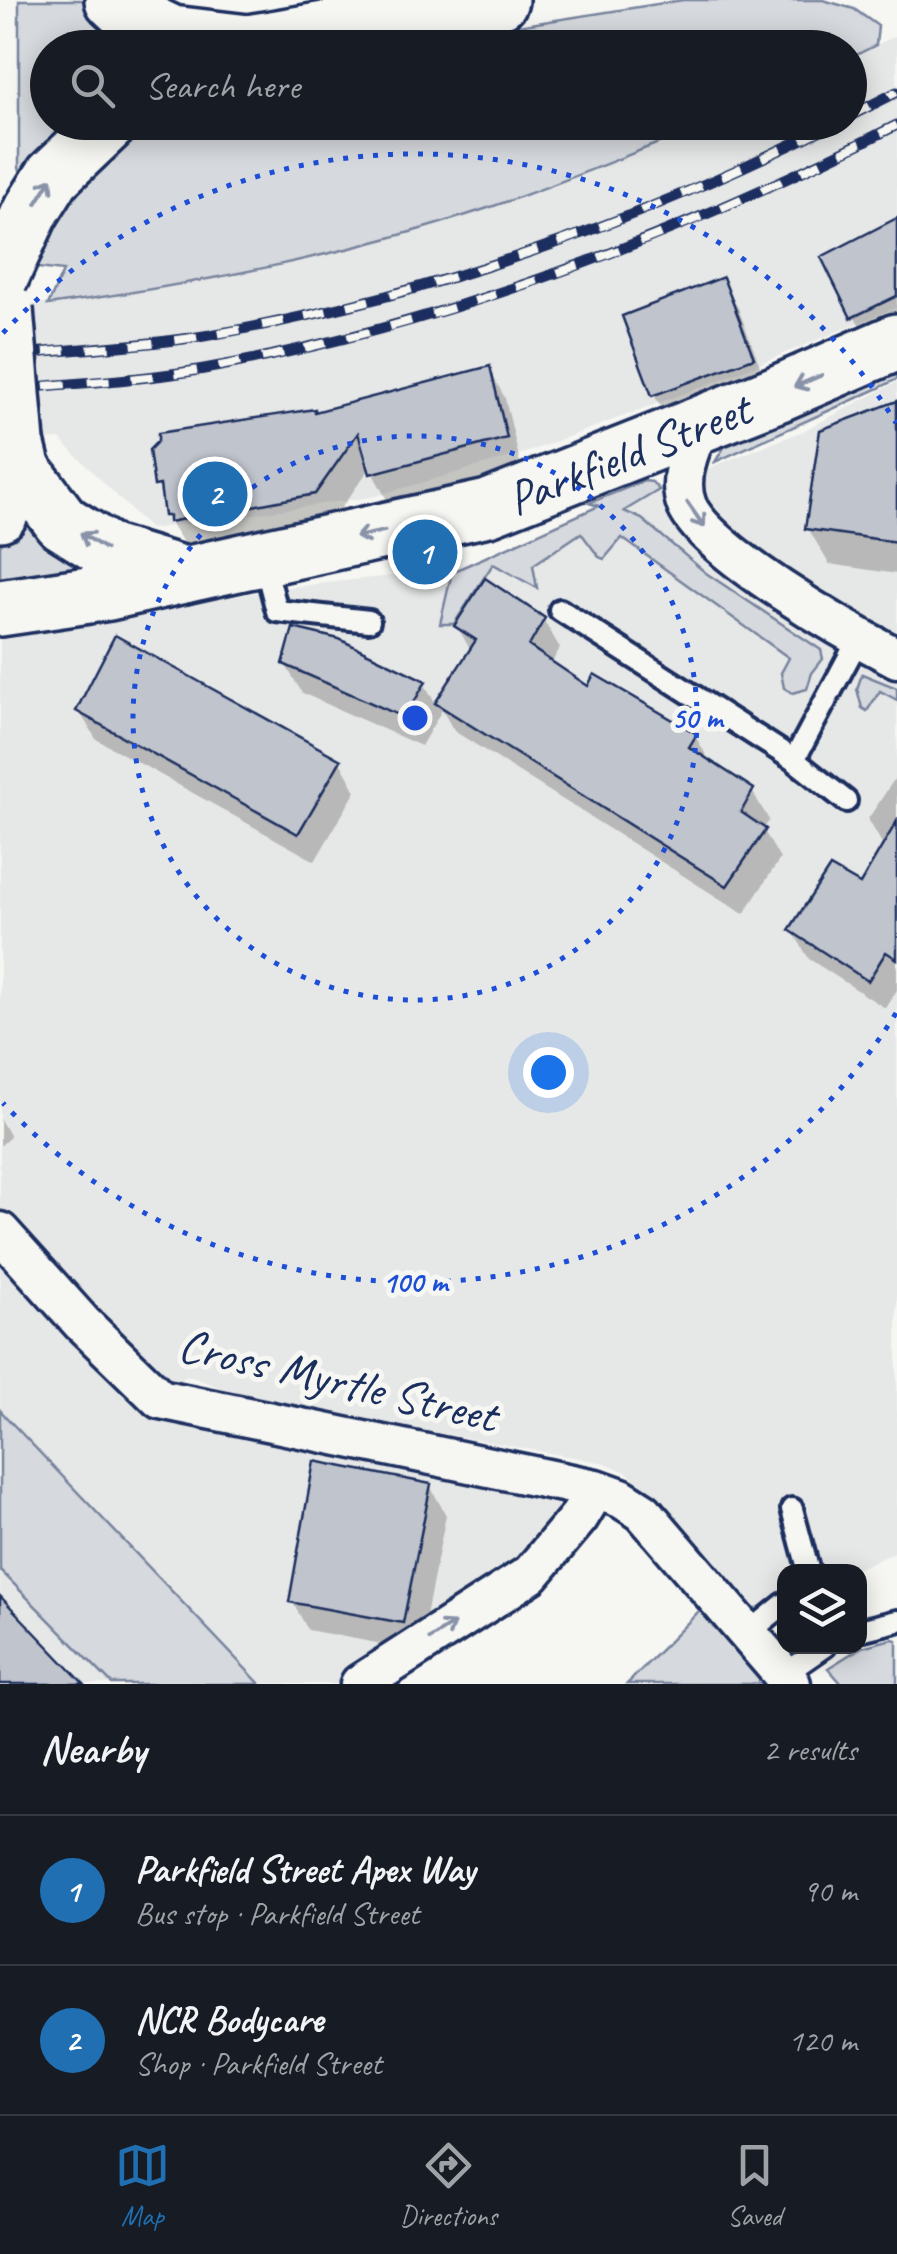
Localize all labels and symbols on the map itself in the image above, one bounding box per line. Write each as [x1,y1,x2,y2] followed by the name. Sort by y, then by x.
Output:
[33,177,54,205] one-way arrow
[793,373,824,391] one-way arrow
[498,377,762,529] street label: Parkfield Street
[182,456,248,532] pin: 2
[685,501,706,528] one-way arrow
[392,514,458,590] pin: 1
[355,525,387,544] one-way arrow
[79,531,108,552] one-way arrow
[672,699,725,737] text: 50 m
[397,700,433,736] centre of rings
[523,1047,574,1098] your location
[383,1263,450,1301] text: 100 m
[173,1314,506,1447] street label: Cross Myrtle Street
[427,1621,456,1642] one-way arrow

